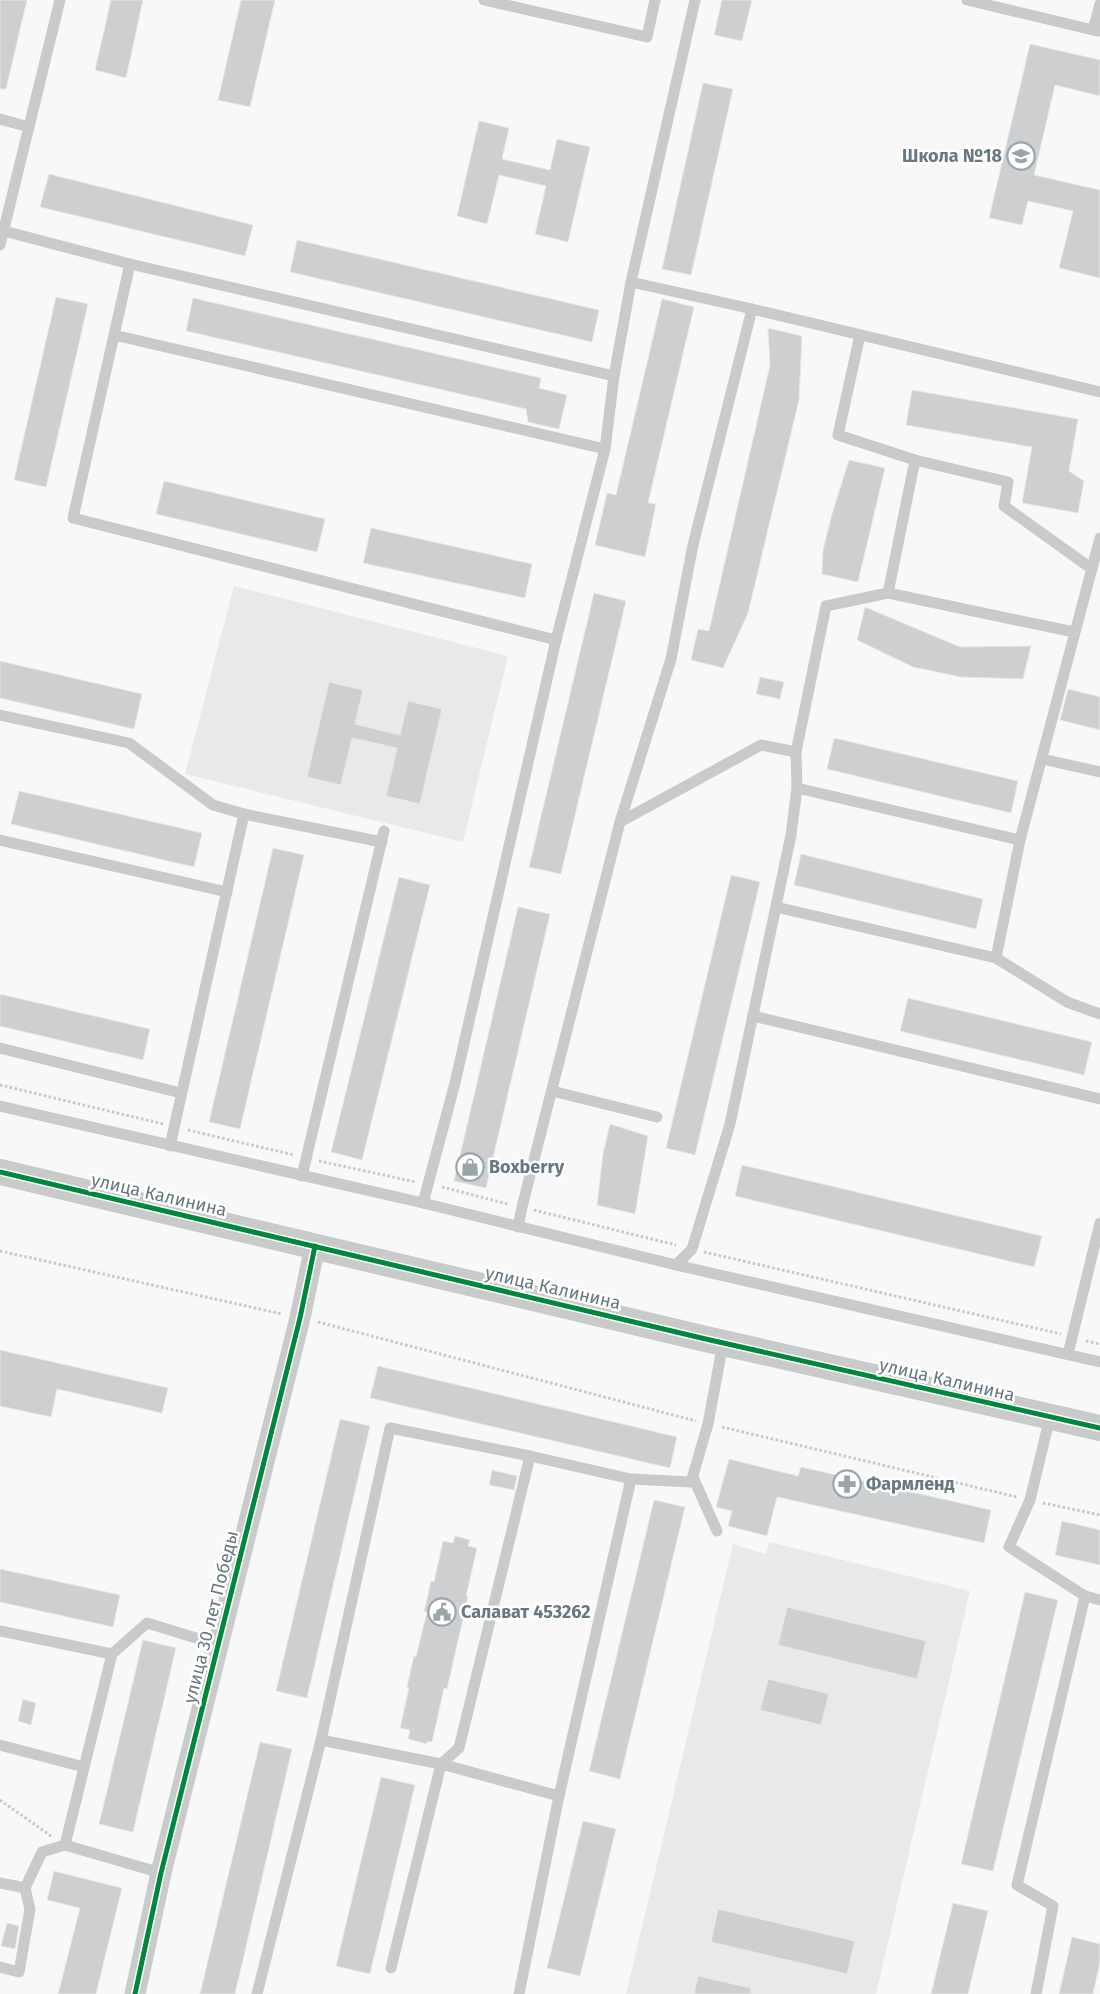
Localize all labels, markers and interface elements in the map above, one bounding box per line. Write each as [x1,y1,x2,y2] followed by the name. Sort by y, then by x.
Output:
[1006,141,1036,171] school or university icon: Школа №18
[902,145,1002,167] place label: Школа №18
[455,1152,485,1182] shop icon: Boxberry
[489,1156,565,1178] place label: Boxberry
[89,1169,229,1221] street label: улица Калинина
[483,1262,623,1314] street label: улица Калинина
[877,1354,1017,1406] street label: улица Калинина
[832,1469,862,1499] pharmacy icon: Фармленд
[866,1473,955,1495] place label: Фармленд
[179,1528,243,1706] street label: улица 30 лет Победы
[427,1597,457,1627] public building icon: Салават 453262
[461,1601,590,1623] place label: Салават 453262

